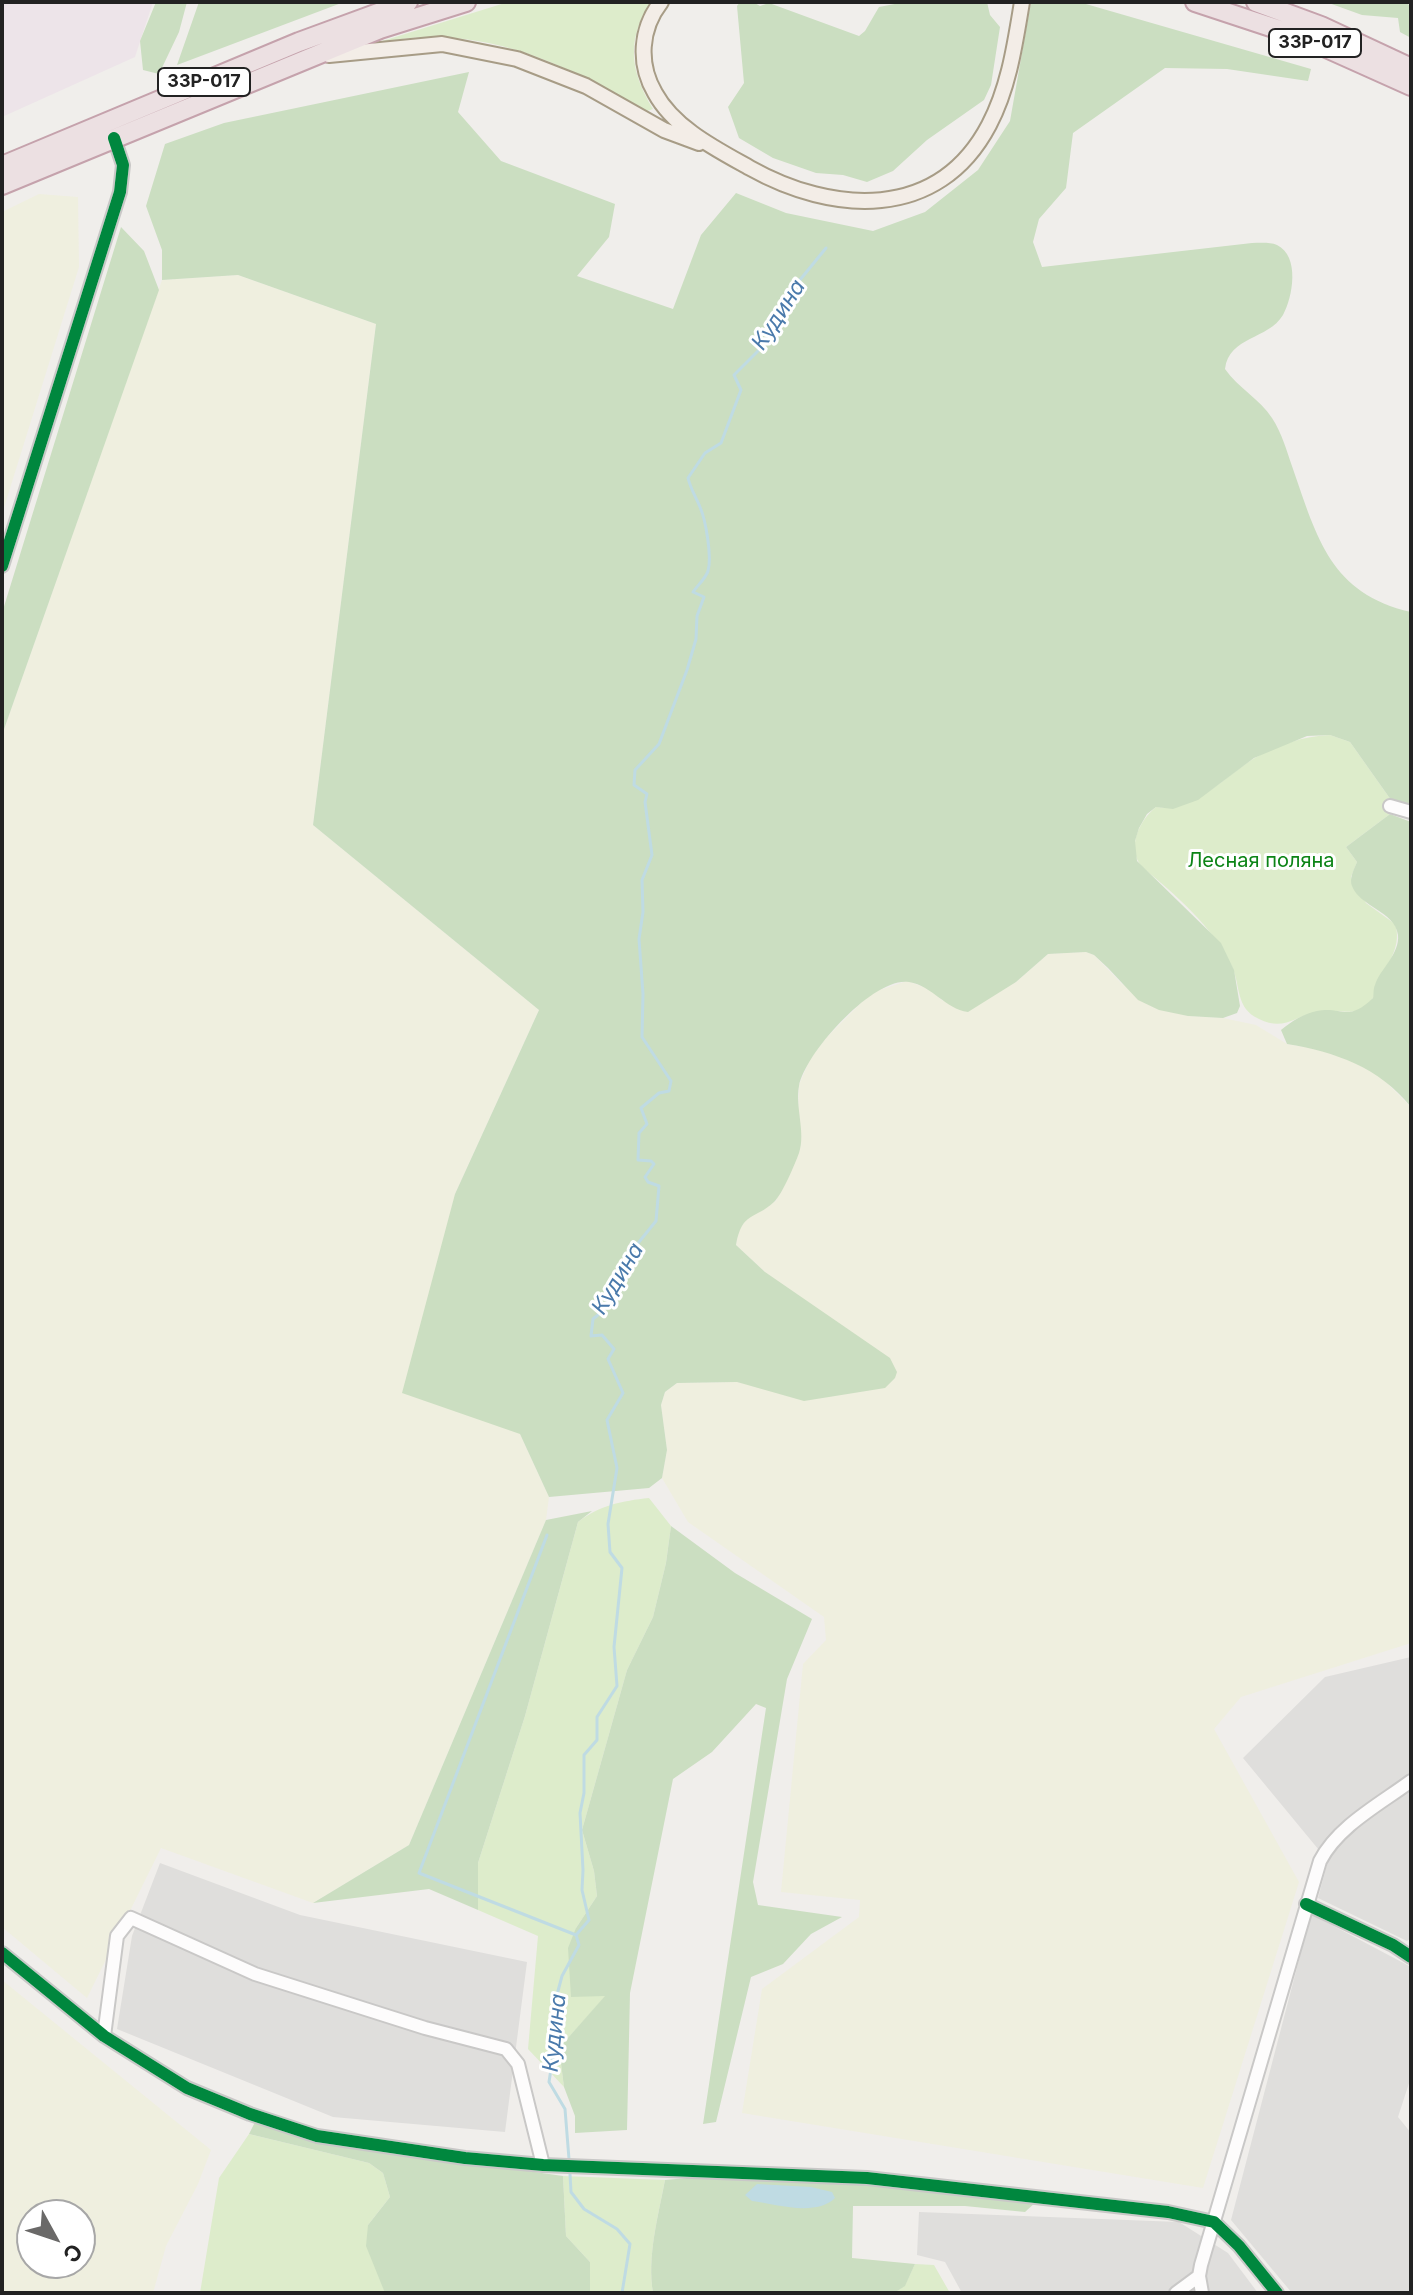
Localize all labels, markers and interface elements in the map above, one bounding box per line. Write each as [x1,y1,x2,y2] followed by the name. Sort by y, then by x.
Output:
[1269,29,1361,57] road number: 33Р-017
[158,68,250,96] road number: 33Р-017
[747,275,811,355] water label: Кудина
[1187,849,1335,873] park label: Лесная поляна
[586,1238,650,1320] water label: Кудина
[538,1993,572,2073] water label: Кудина
[16,2199,96,2279] north arrow
[58,2239,88,2268] text: С

